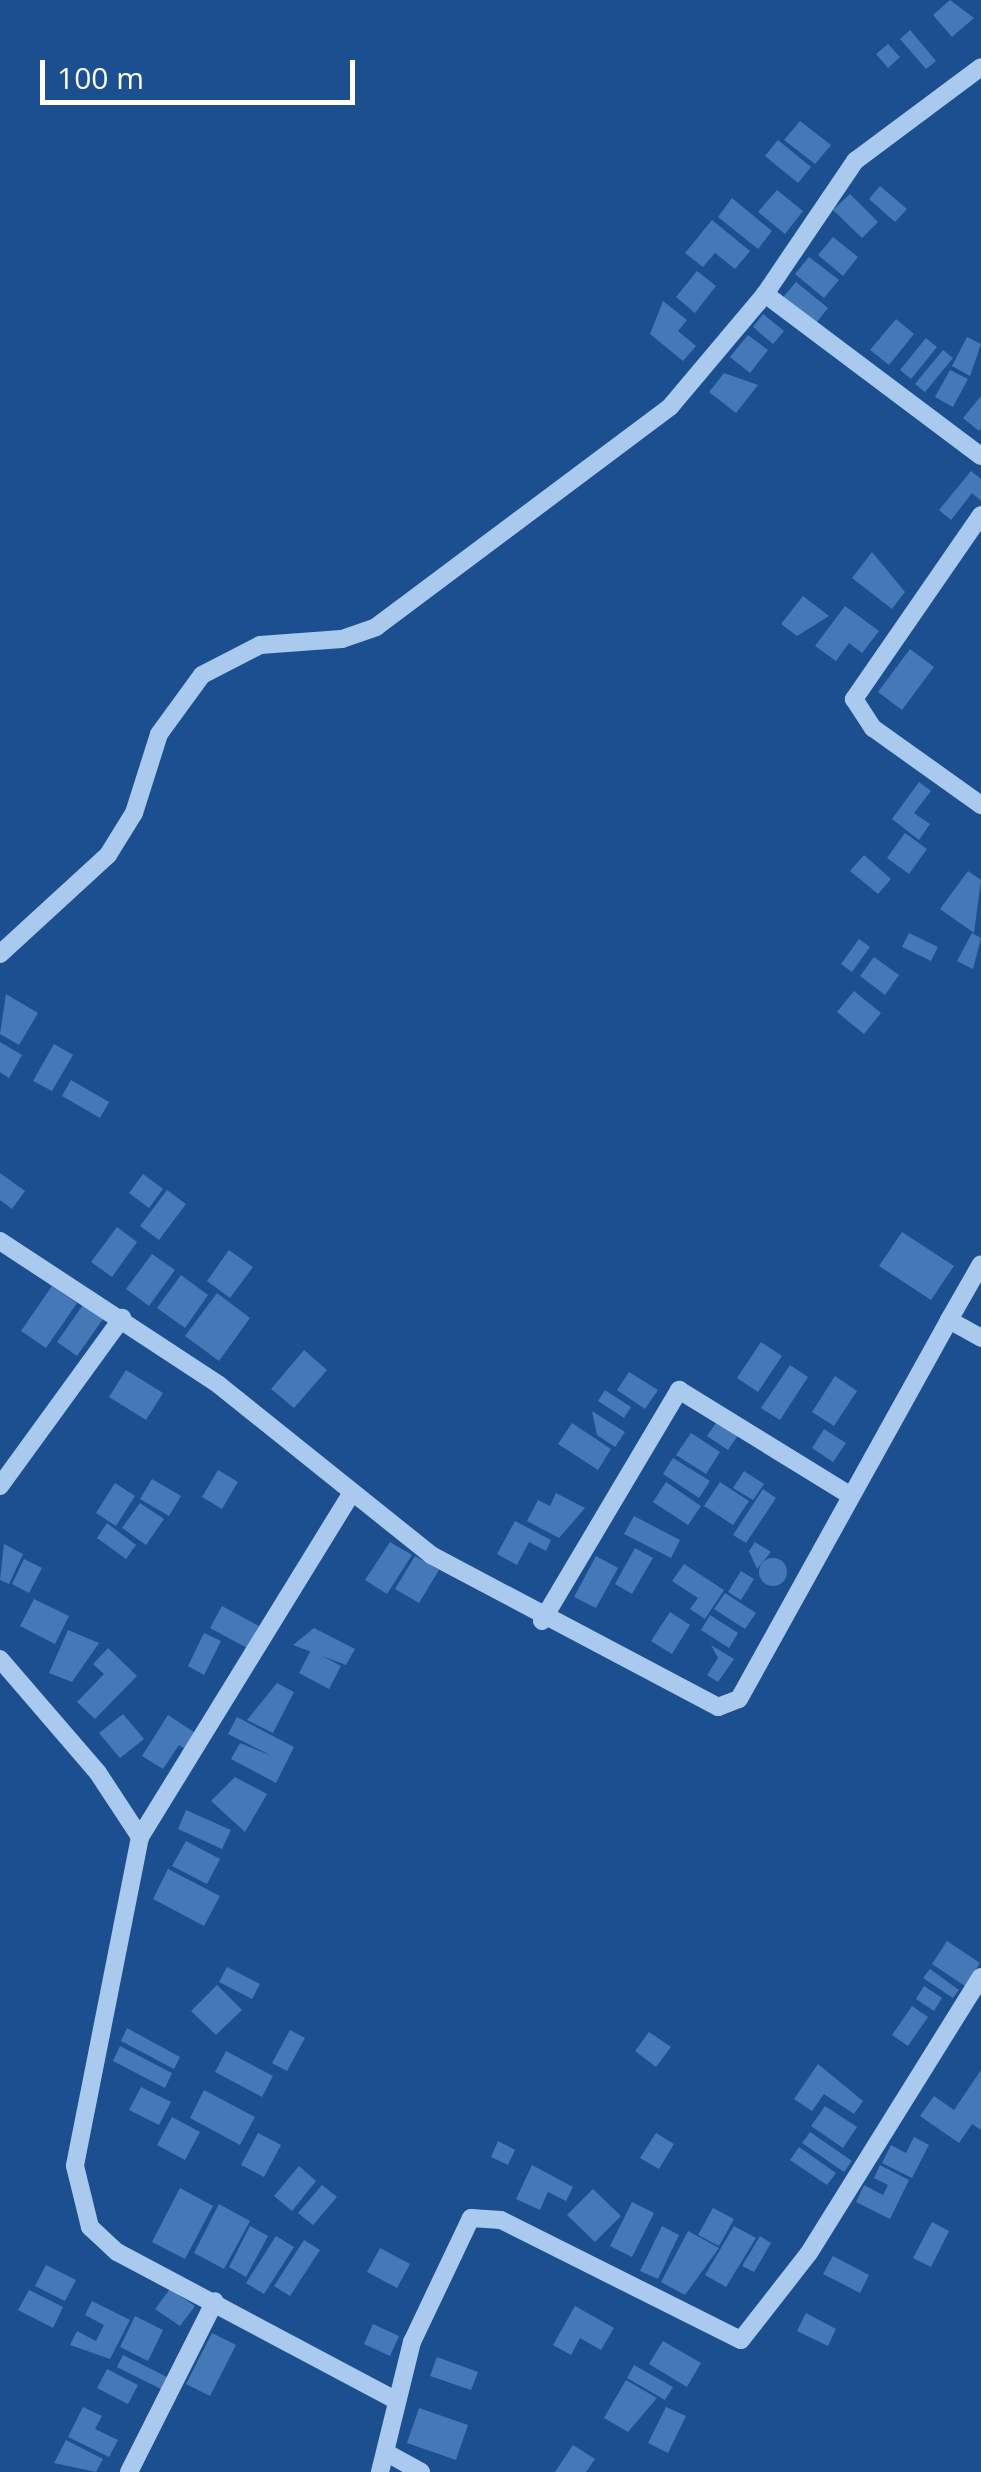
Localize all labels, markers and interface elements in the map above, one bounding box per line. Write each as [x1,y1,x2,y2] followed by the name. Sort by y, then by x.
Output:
[45,40,360,102] scale bar
[57,57,144,98] text: 100 m

